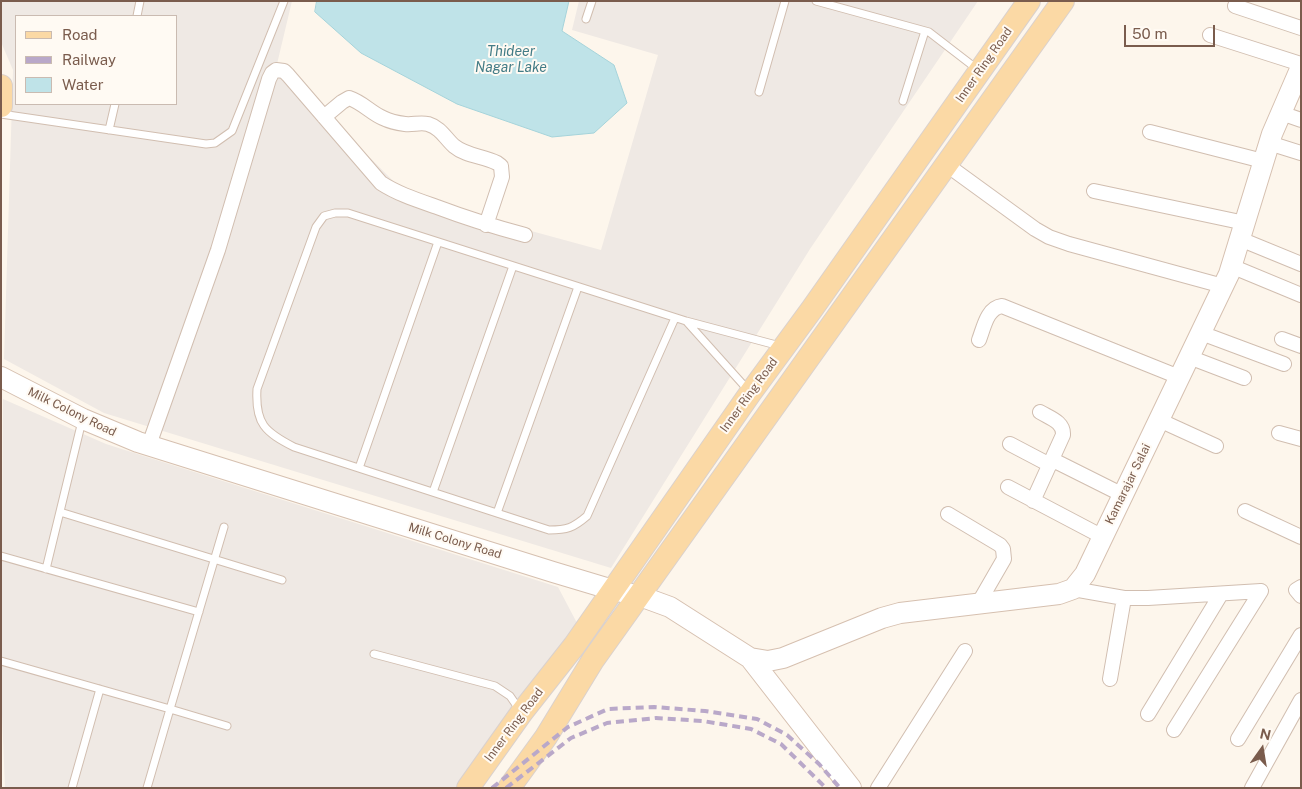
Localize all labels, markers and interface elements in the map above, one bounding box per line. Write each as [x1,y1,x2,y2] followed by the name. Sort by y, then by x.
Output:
[15,15,178,105] legend
[1127,15,1218,47] scale bar
[953,25,1015,105] street label: Inner Ring Road
[1132,25,1167,42] text: 50 m
[62,26,98,43] text: Road
[475,44,547,76] water label: Thideer Nagar Lake
[62,51,116,68] text: Railway
[62,76,104,93] text: Water
[717,355,781,435] street label: Inner Ring Road
[25,384,119,440] street label: Milk Colony Road
[1102,441,1154,527] street label: Kamarajar Salai
[407,520,503,562] street label: Milk Colony Road
[482,685,546,765] street label: Inner Ring Road
[1237,724,1287,774] north arrow
[1258,725,1273,743] text: N

